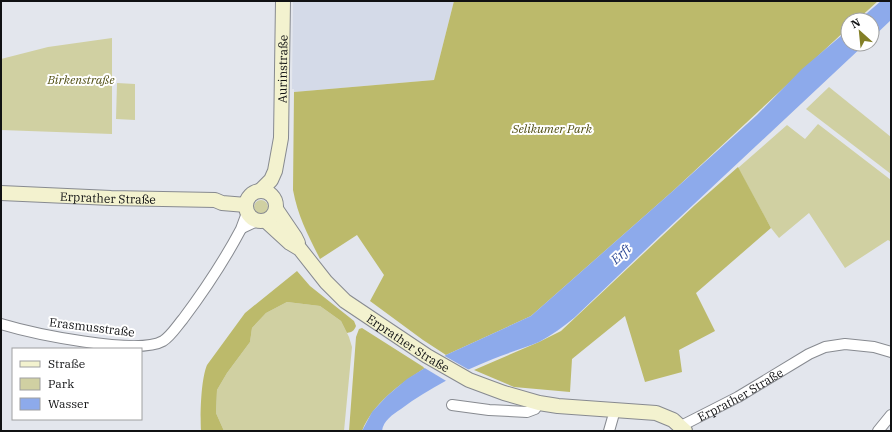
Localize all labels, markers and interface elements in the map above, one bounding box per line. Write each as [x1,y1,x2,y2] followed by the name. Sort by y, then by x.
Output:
[840,12,880,52] north arrow
[848,15,863,31] text: N
[274,35,290,103] street label: Aurinstraße
[46,72,115,87] park label: Birkenstraße
[511,121,593,136] park label: Selikumer Park
[60,188,156,206] street label: Erprather Straße
[607,240,635,268] water label: Erft
[364,310,452,375] street label: Erprather Straße
[48,314,136,340] street label: Erasmusstraße
[12,348,142,420] legend
[48,356,85,371] text: Straße
[695,364,785,424] street label: Erprather Straße
[48,376,74,391] text: Park
[48,396,90,411] text: Wasser

